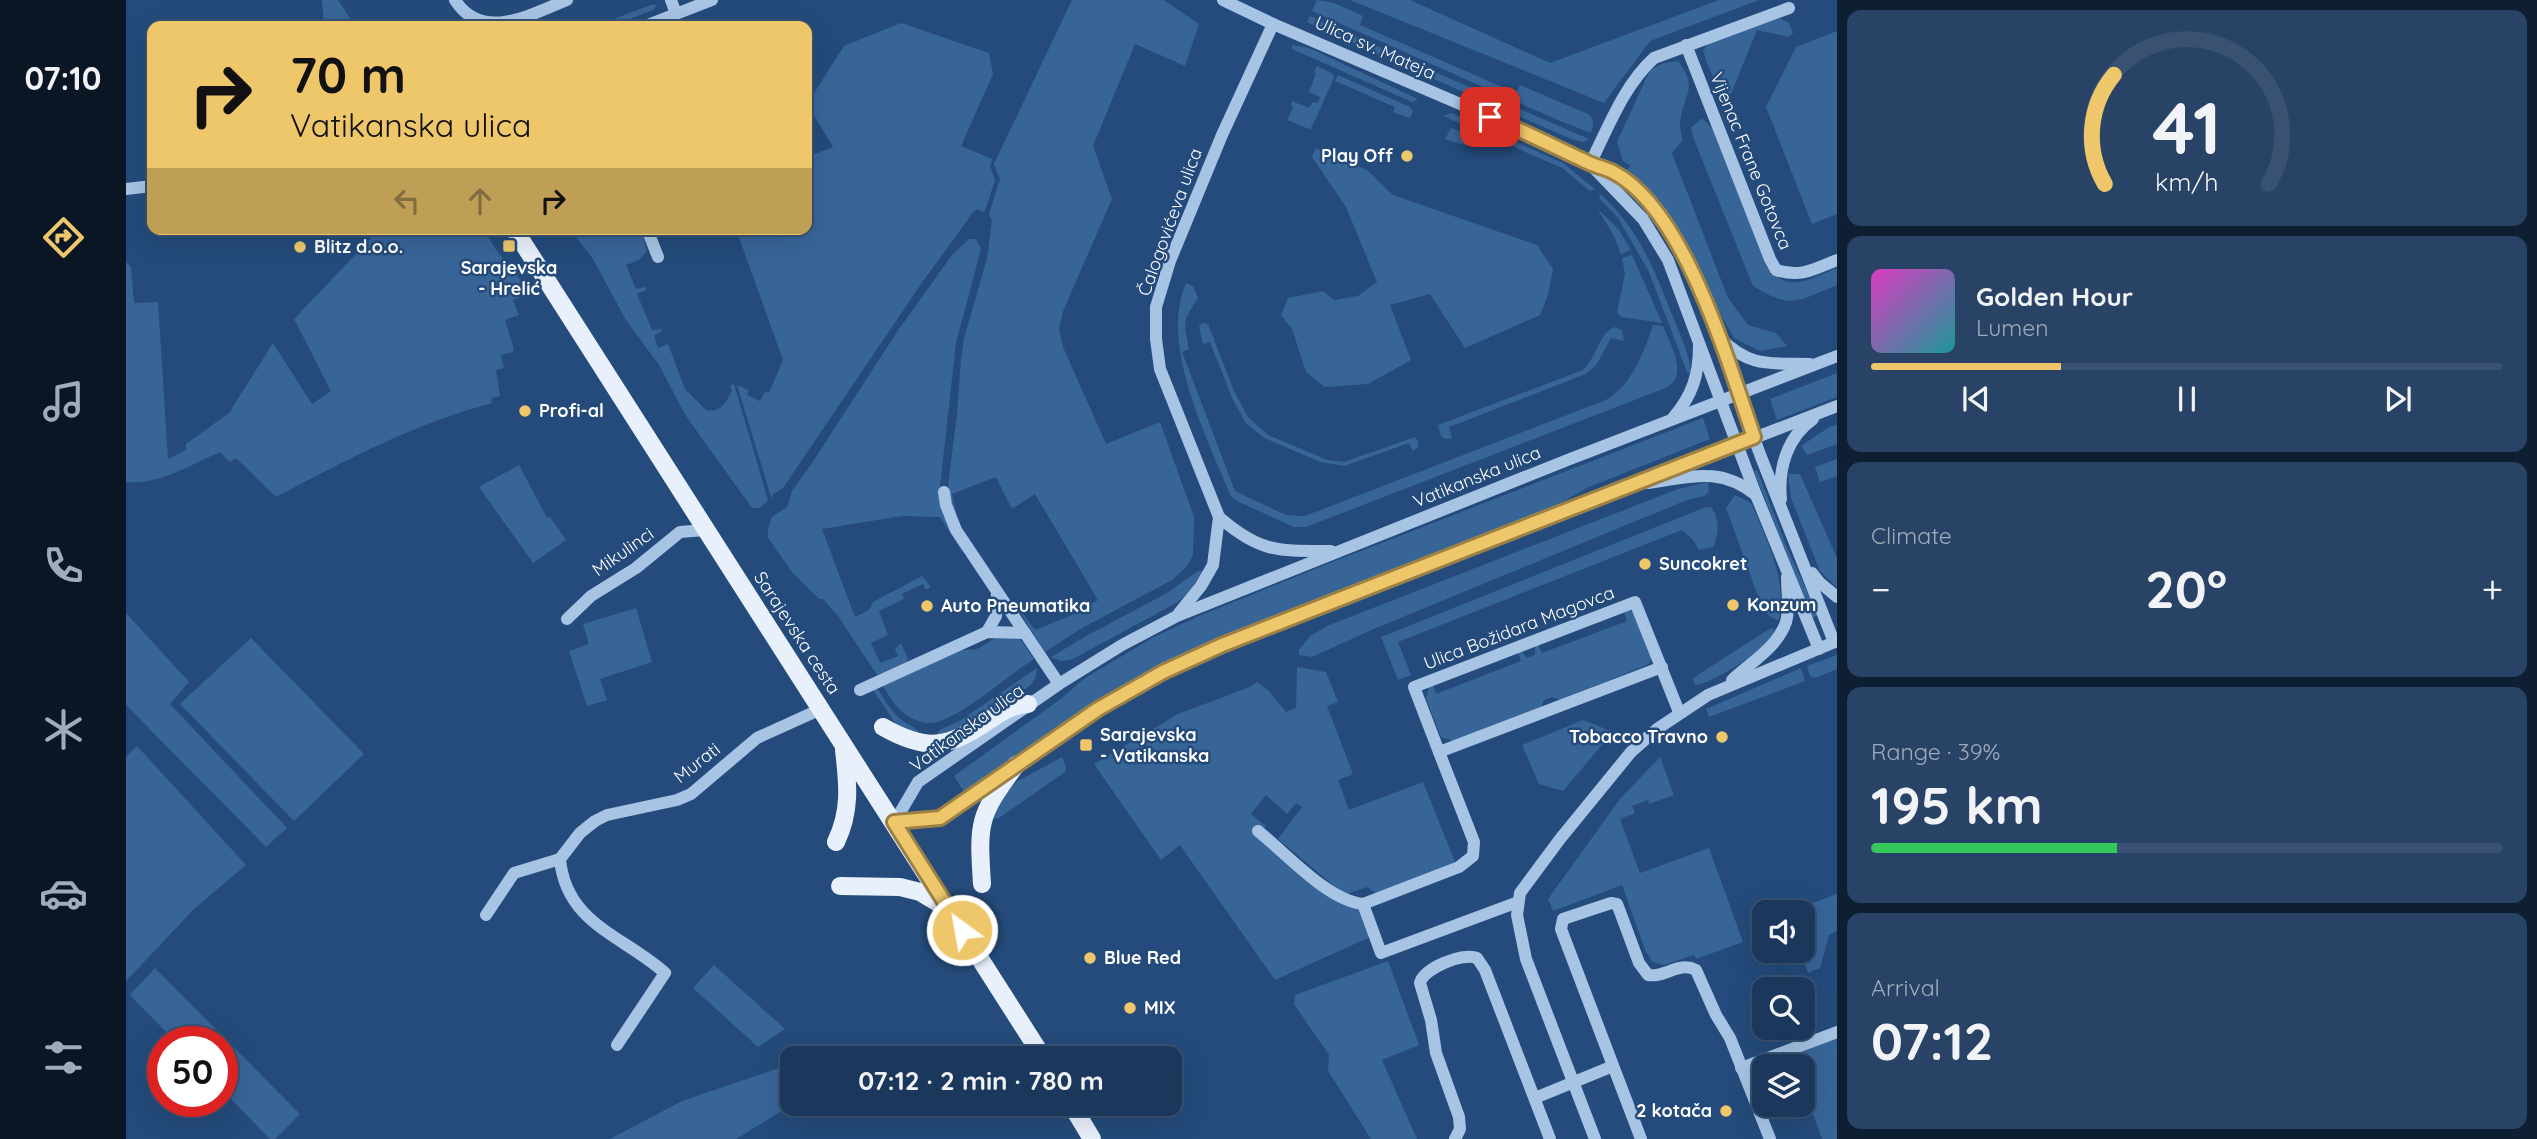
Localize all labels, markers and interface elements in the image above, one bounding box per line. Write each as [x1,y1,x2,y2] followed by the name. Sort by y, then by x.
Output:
[1311,11,1439,84] street label: Ulica sv. Mateja
[290,44,406,105] text: 70 m
[175,49,266,140] icon: right
[25,58,101,98] text: 07:10
[1705,69,1798,253] street label: Vijenac Frane Gotovca
[2153,81,2221,172] text: 41
[1460,87,1520,147] pin
[1471,98,1509,136] icon: arrive
[290,105,531,145] text: Vatikanska ulica
[1321,144,1393,167] place label: Play Off
[1132,145,1207,299] street label: Čalogovićeva ulica
[1399,148,1415,164] marker: Play Off
[2155,166,2219,197] text: km/h
[388,182,426,220] icon: left
[461,182,499,220] icon: ahead
[534,182,572,220] icon: right
[39,213,88,262] icon: directions
[314,235,403,258] place label: Blitz d.o.o.
[501,238,517,254] marker: Sarajevska - Hrelić
[292,239,308,255] marker: Blitz d.o.o.
[461,256,557,300] place label: Sarajevska - Hrelić
[1976,280,2133,313] text: Golden Hour
[1976,313,2049,342] text: Lumen
[39,377,88,426] icon: music
[1957,380,1995,418] icon: previous
[2168,380,2206,418] icon: pause
[2379,380,2417,418] icon: next
[539,399,604,422] place label: Profi-al
[517,403,533,419] marker: Profi-al
[1410,440,1544,513] street label: Vatikanska ulica
[1871,521,1952,550] text: Climate
[587,522,658,581] street label: Mikulinci
[39,541,88,590] icon: phone
[1659,552,1747,575] place label: Suncokret
[1637,556,1653,572] marker: Suncokret
[2145,556,2227,621] text: 20°
[1871,565,1891,613] text: −
[2482,565,2503,613] text: +
[749,567,846,698] street label: Sarajevska cesta
[1420,581,1617,675] street label: Ulica Božidara Magovca
[1747,593,1816,616] place label: Konzum
[941,594,1090,617] place label: Auto Pneumatika
[1725,597,1741,613] marker: Konzum
[919,598,935,614] marker: Auto Pneumatika
[905,678,1028,777] street label: Vatikanska ulica
[39,705,88,754] icon: climate
[1100,723,1209,767] place label: Sarajevska - Vatikanska
[1569,725,1708,748] place label: Tobacco Travno
[1714,729,1730,745] marker: Tobacco Travno
[669,737,725,788] street label: Murati
[1078,737,1094,753] marker: Sarajevska - Vatikanska
[1871,737,2000,766] text: Range · 39%
[1871,772,2043,837] text: 195 km
[39,869,88,918] icon: car
[925,893,999,967] position arrow
[1752,900,1815,1117] map controls
[1752,900,1815,963] button: sound
[1104,946,1181,969] place label: Blue Red
[1082,950,1098,966] marker: Blue Red
[1871,973,1940,1002] text: Arrival
[1752,977,1815,1040] button: search
[1144,996,1175,1019] place label: MIX
[1122,1000,1138,1016] marker: MIX
[1871,1008,1993,1073] text: 07:12
[147,1026,238,1117] speed limit sign: 50
[39,1033,88,1082] icon: filters
[1752,1054,1815,1117] button: layers
[858,1064,1104,1097] text: 07:12 · 2 min · 780 m
[1636,1099,1712,1122] place label: 2 kotača
[1718,1103,1734,1119] marker: 2 kotača

